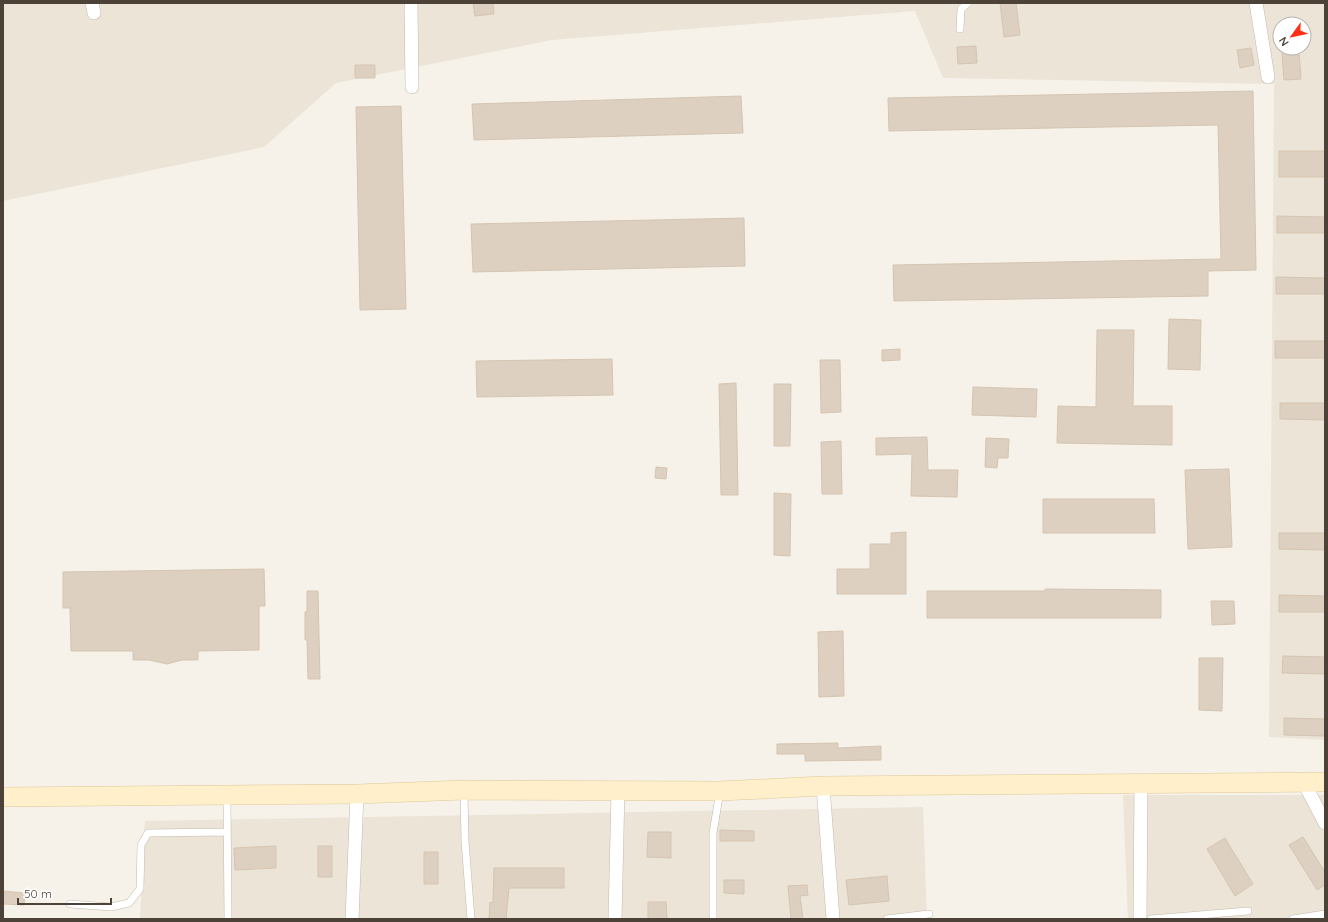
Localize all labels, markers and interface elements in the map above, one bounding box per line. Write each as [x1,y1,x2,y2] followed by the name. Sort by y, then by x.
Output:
[1272,16,1312,56] north arrow
[1276,34,1292,49] text: N
[18,880,111,906] scale bar
[24,886,52,901] text: 50 m

